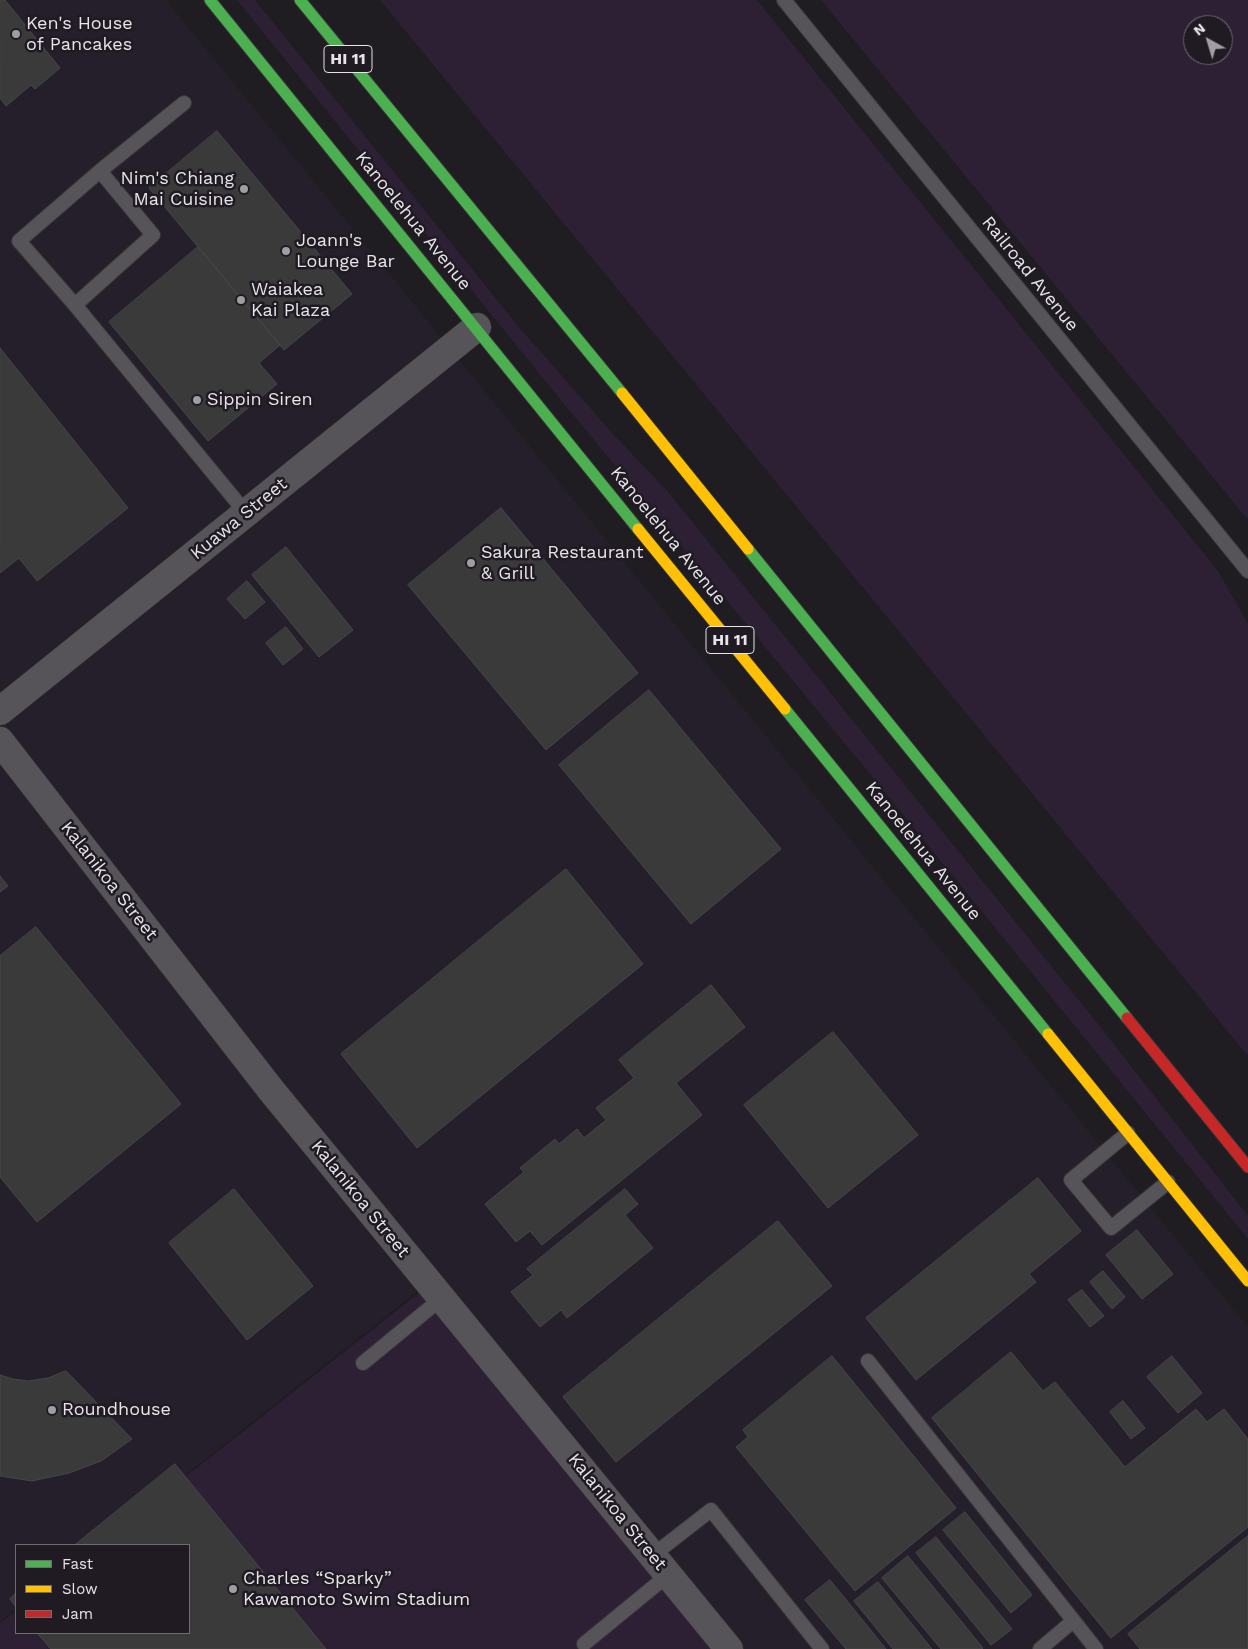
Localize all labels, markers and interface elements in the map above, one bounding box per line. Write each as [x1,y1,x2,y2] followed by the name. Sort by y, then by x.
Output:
[26,13,133,56] place label: Ken's House of Pancakes
[1183,15,1233,65] north arrow
[1190,20,1208,39] text: N
[10,28,22,40] marker: Ken's House of Pancakes
[324,46,372,72] road number: HI 11
[350,147,476,295] street label: Kanoelehua Avenue
[120,168,234,210] place label: Nim's Chiang Mai Cuisine
[238,183,250,195] marker: Nim's Chiang Mai Cuisine
[977,212,1083,336] street label: Railroad Avenue
[296,230,395,272] place label: Joann's Lounge Bar
[280,245,292,257] marker: Joann's Lounge Bar
[251,279,330,322] place label: Waiakea Kai Plaza
[235,294,247,306] marker: Waiakea Kai Plaza
[207,389,313,411] place label: Sippin Siren
[191,394,203,406] marker: Sippin Siren
[605,462,731,610] street label: Kanoelehua Avenue
[186,474,292,564] street label: Kuawa Street
[481,542,643,584] place label: Sakura Restaurant & Grill
[465,557,477,569] marker: Sakura Restaurant & Grill
[706,626,754,654] road number: HI 11
[860,777,986,925] street label: Kanoelehua Avenue
[56,817,162,945] street label: Kalanikoa Street
[306,1136,414,1262] street label: Kalanikoa Street
[62,1399,171,1421] place label: Roundhouse
[46,1404,58,1416] marker: Roundhouse
[563,1449,671,1575] street label: Kalanikoa Street
[15,1544,190,1634] legend
[62,1555,93,1573] text: Fast
[243,1568,470,1610] place label: Charles “Sparky” Kawamoto Swim Stadium
[62,1580,98,1598] text: Slow
[227,1583,239,1595] marker: Charles “Sparky” Kawamoto Swim Stadium
[62,1605,93,1623] text: Jam

